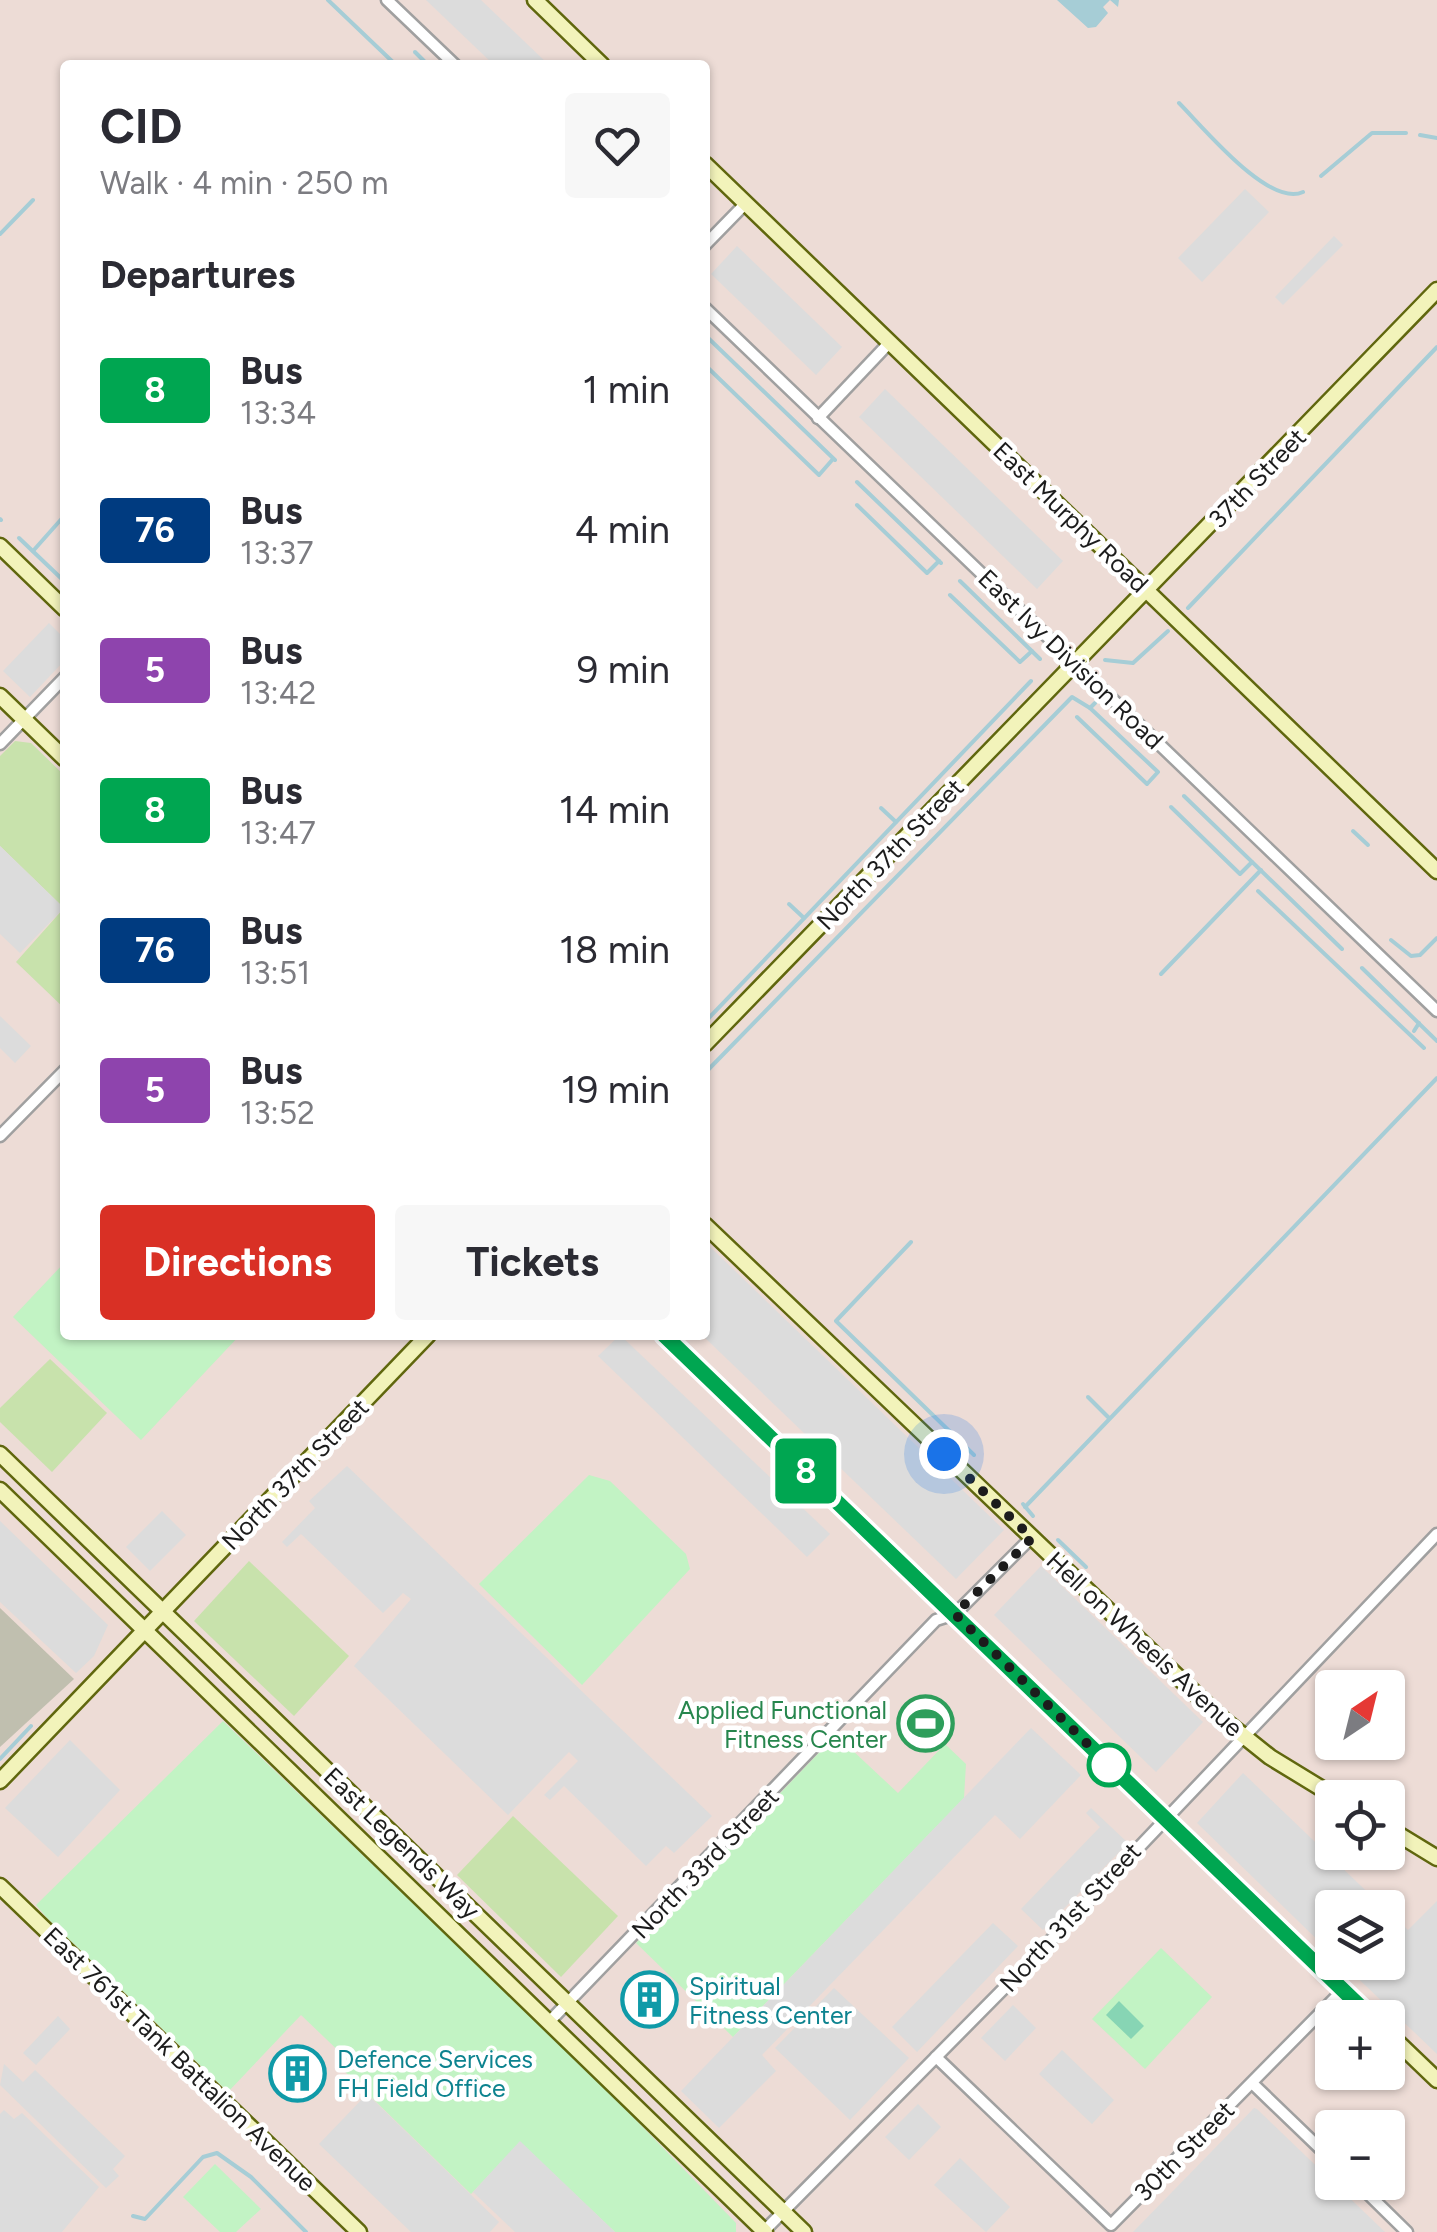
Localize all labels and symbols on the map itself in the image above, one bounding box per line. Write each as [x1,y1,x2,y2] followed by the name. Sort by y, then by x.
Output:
[1202,422,1312,534] street label: 37th Street
[987,435,1155,599] street label: East Murphy Road
[972,563,1170,755] street label: East Ivy Division Road
[810,772,970,936] street label: North 37th Street
[215,1392,375,1556] street label: North 37th Street
[919,1429,969,1479] your location
[774,1438,838,1504] line badge: 8
[1041,1545,1249,1743] street label: Hell on Wheels Avenue
[1315,1670,1405,1760] north arrow
[896,1694,956,1754] sports icon: Applied Functional Fitness Center
[678,1695,888,1754] place label: Applied Functional Fitness Center
[1088,1744,1130,1786] unlabelled marker
[318,1761,486,1925] street label: East Legends Way
[625,1781,785,1945] street label: North 33rd Street
[993,1836,1147,1998] street label: North 31st Street
[37,1921,323,2197] street label: East 761st Tank Battalion Avenue
[620,1970,680,2030] building icon: Spiritual Fitness Center
[689,1971,853,2030] place label: Spiritual Fitness Center
[268,2043,328,2103] building icon: Defence Services FH Field Office
[337,2044,533,2103] place label: Defence Services FH Field Office
[1128,2095,1240,2207] street label: 30th Street

